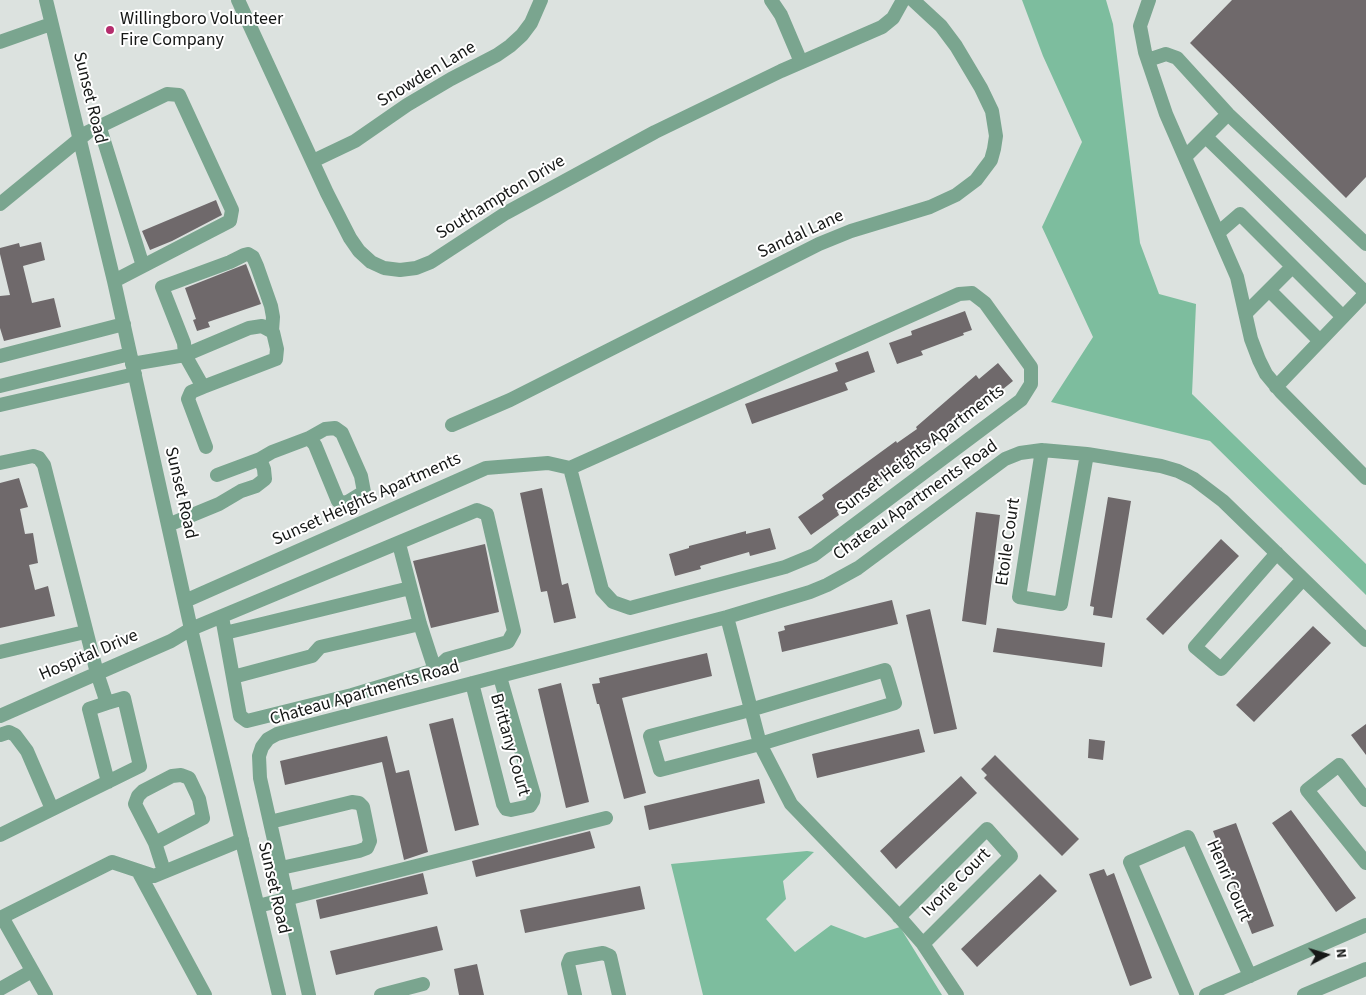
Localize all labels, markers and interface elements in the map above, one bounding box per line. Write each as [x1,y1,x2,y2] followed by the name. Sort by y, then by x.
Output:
[120,9,283,52] place label: Willingboro Volunteer Fire Company
[104,24,116,36] marker: Willingboro Volunteer Fire Company
[374,37,480,113] street label: Snowden Lane
[67,50,111,146] street label: Sunset Road
[433,151,569,245] street label: Southampton Drive
[755,206,847,264] street label: Sandal Lane
[833,381,1009,521] street label: Sunset Heights Apartments
[829,436,1003,566] street label: Chateau Apartments Road
[159,445,201,541] street label: Sunset Road
[269,449,465,551] street label: Sunset Heights Apartments
[992,497,1026,587] street label: Etoile Court
[36,625,142,687] street label: Hospital Drive
[268,657,462,731] street label: Chateau Apartments Road
[484,691,534,799] street label: Brittany Court
[1200,837,1256,925] street label: Henri Court
[252,840,294,936] street label: Sunset Road
[918,844,996,922] street label: Ivorie Court
[1301,930,1351,980] north arrow
[1330,948,1351,959] text: N

